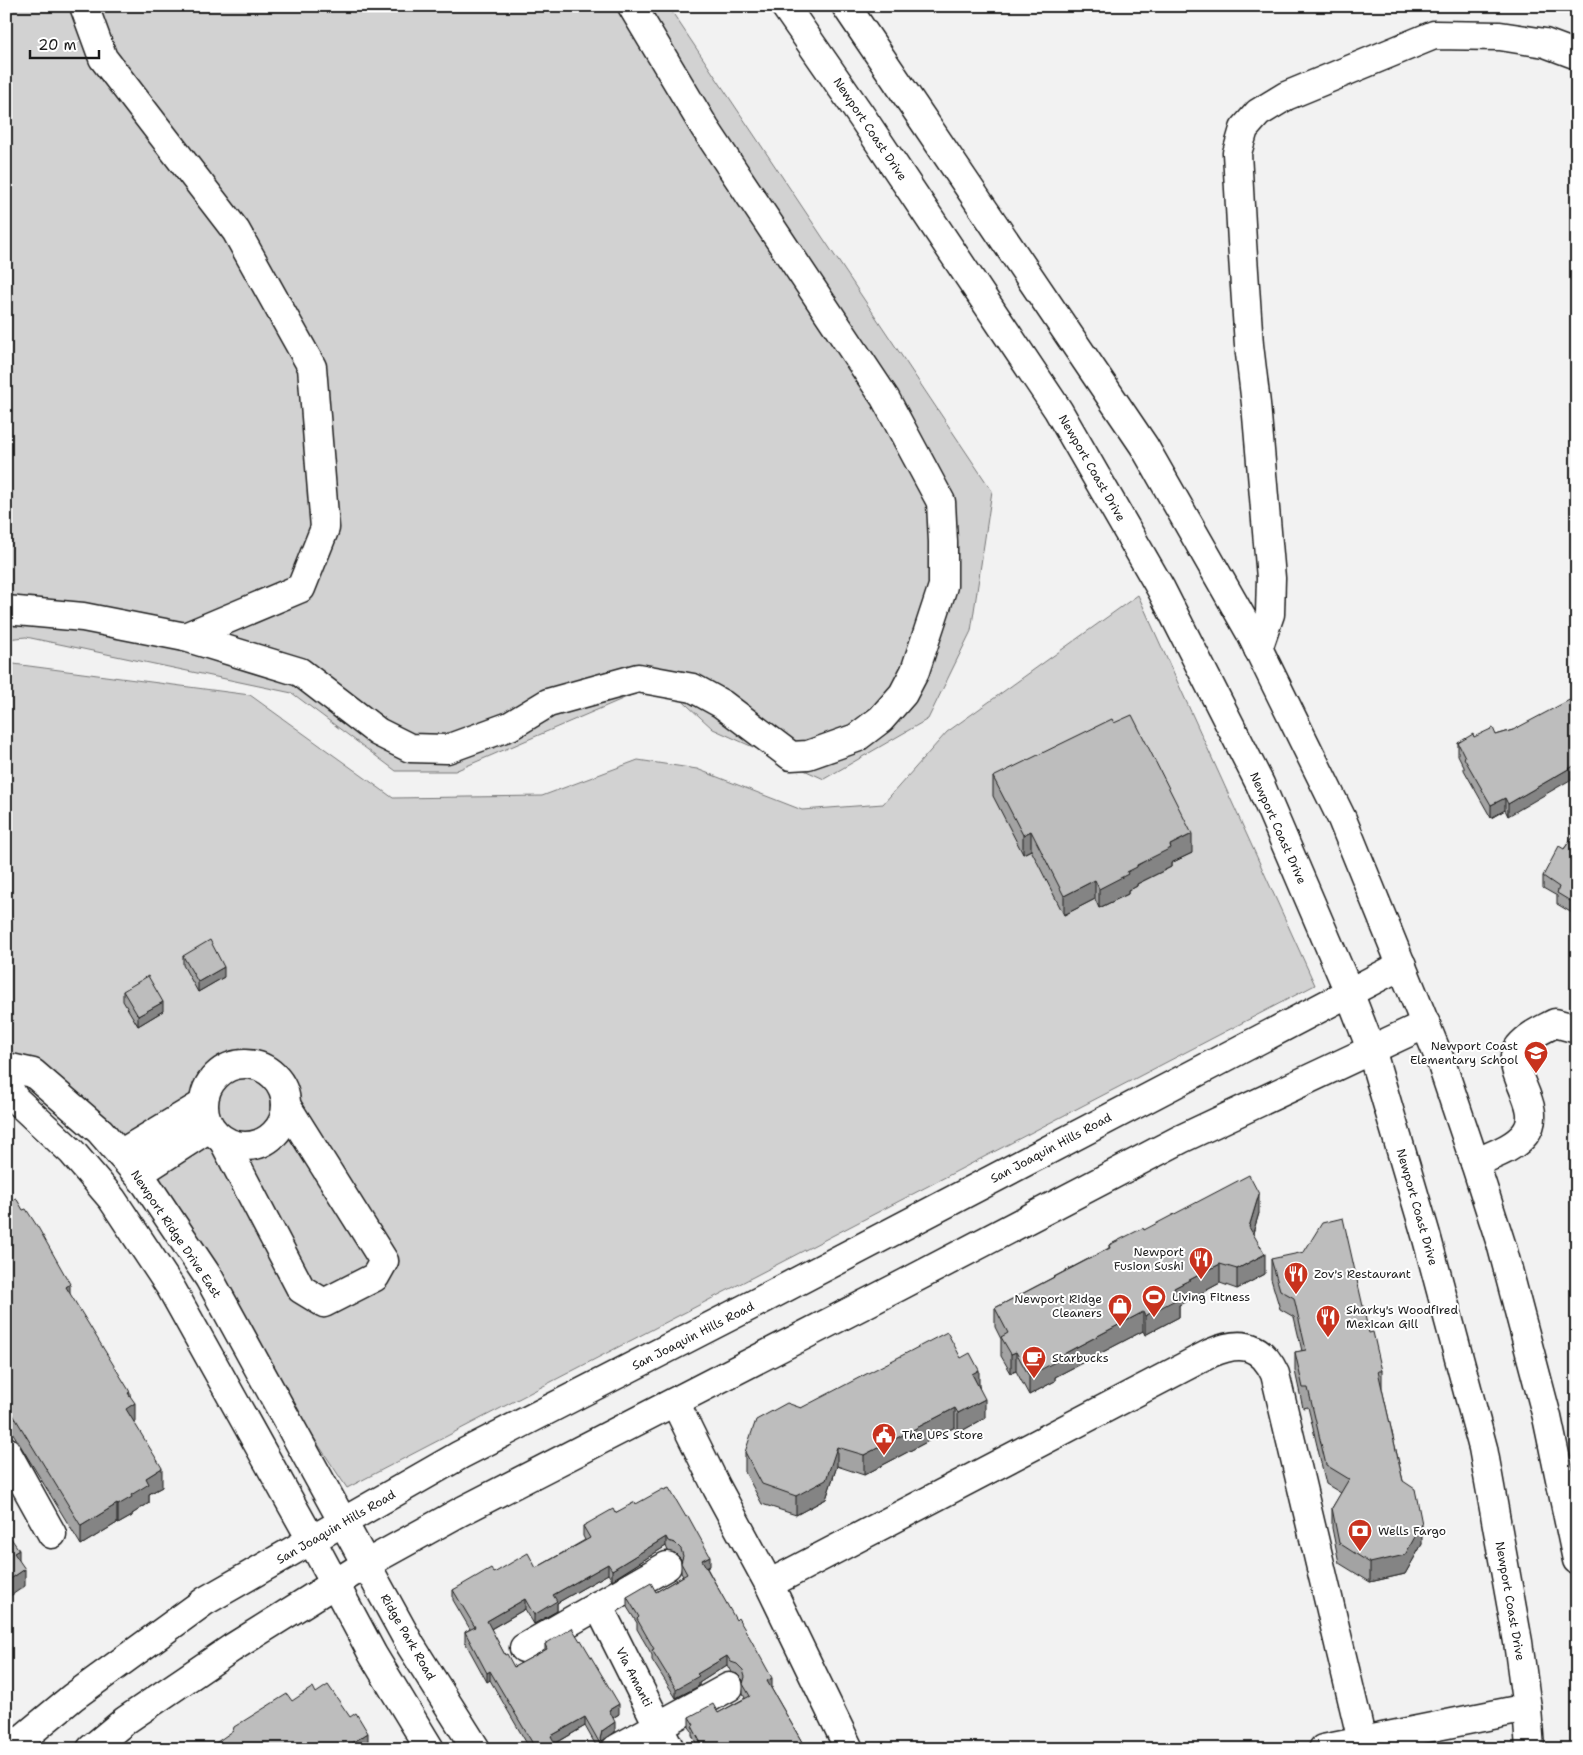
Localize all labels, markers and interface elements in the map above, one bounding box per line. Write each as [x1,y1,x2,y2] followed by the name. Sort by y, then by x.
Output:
[30,28,99,60] scale bar
[38,35,77,55] text: 20 m
[830,74,911,184] street label: Newport Coast Drive
[1055,412,1129,525] street label: Newport Coast Drive
[1246,770,1310,887] street label: Newport Coast Drive
[1410,1038,1518,1068] place label: Newport Coast Elementary School
[1523,1040,1549,1074] school or university icon: Newport Coast Elementary School
[988,1109,1115,1187] street label: San Joaquin Hills Road
[1393,1147,1441,1267] street label: Newport Coast Drive
[127,1167,225,1301] street label: Newport Ridge Drive East
[1114,1244,1184,1274] place label: Newport Fusion Sushi
[1188,1246,1214,1280] restaurant icon: Newport Fusion Sushi
[1283,1261,1309,1295] restaurant icon: Zov's Restaurant
[1314,1266,1411,1282] place label: Zov's Restaurant
[1141,1284,1167,1318] sports icon: Living Fitness
[1172,1289,1250,1305] place label: Living Fitness
[1014,1291,1102,1321] place label: Newport Ridge Cleaners
[1107,1293,1133,1327] shop icon: Newport Ridge Cleaners
[629,1298,757,1374] street label: San Joaquin Hills Road
[1346,1302,1458,1332] place label: Sharky's Woodfired Mexican Gill
[1315,1304,1341,1338] restaurant icon: Sharky's Woodfired Mexican Gill
[1021,1345,1047,1379] cafe icon: Starbucks
[1052,1350,1109,1366] place label: Starbucks
[871,1422,897,1456] public building icon: The UPS Store
[902,1427,984,1443] place label: The UPS Store
[274,1486,399,1568] street label: San Joaquin Hills Road
[1347,1518,1373,1552] bank icon: Wells Fargo
[1378,1523,1446,1539] place label: Wells Fargo
[1492,1540,1528,1662] street label: Newport Coast Drive
[377,1591,439,1683] street label: Ridge Park Road
[612,1644,656,1710] street label: Via Amanti

